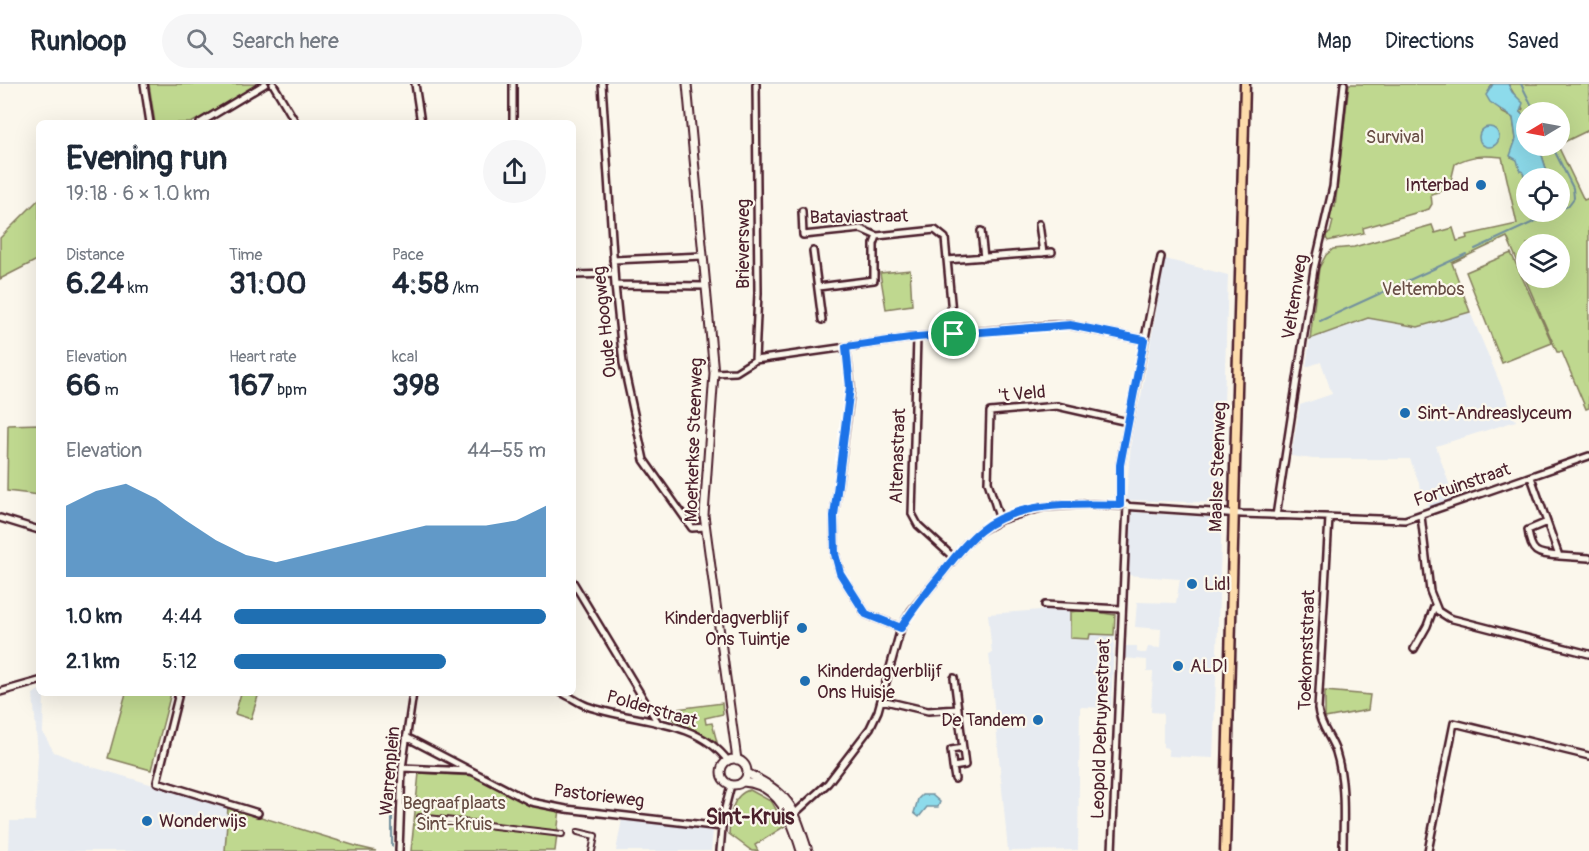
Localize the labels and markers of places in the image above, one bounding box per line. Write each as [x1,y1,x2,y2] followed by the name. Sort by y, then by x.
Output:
[1405,174,1469,197] place label: Interbad
[1474,178,1488,192] marker: Interbad
[928,308,979,359] pin
[1417,402,1572,425] place label: Sint-Andreaslyceum
[1398,406,1412,420] marker: Sint-Andreaslyceum
[1204,573,1230,596] place label: Lidl
[1185,577,1199,591] marker: Lidl
[664,607,791,651] place label: Kinderdagverblijf Ons Tuintje
[795,621,809,635] marker: Kinderdagverblijf Ons Tuintje
[1190,655,1228,678] place label: ALDI
[1171,659,1185,673] marker: ALDI
[817,660,943,704] place label: Kinderdagverblijf Ons Huisje
[798,674,812,688] marker: Kinderdagverblijf Ons Huisje
[941,709,1026,732] place label: De Tandem
[1031,713,1045,727] marker: De Tandem
[159,810,246,833] place label: Wonderwijs
[140,814,154,828] marker: Wonderwijs

